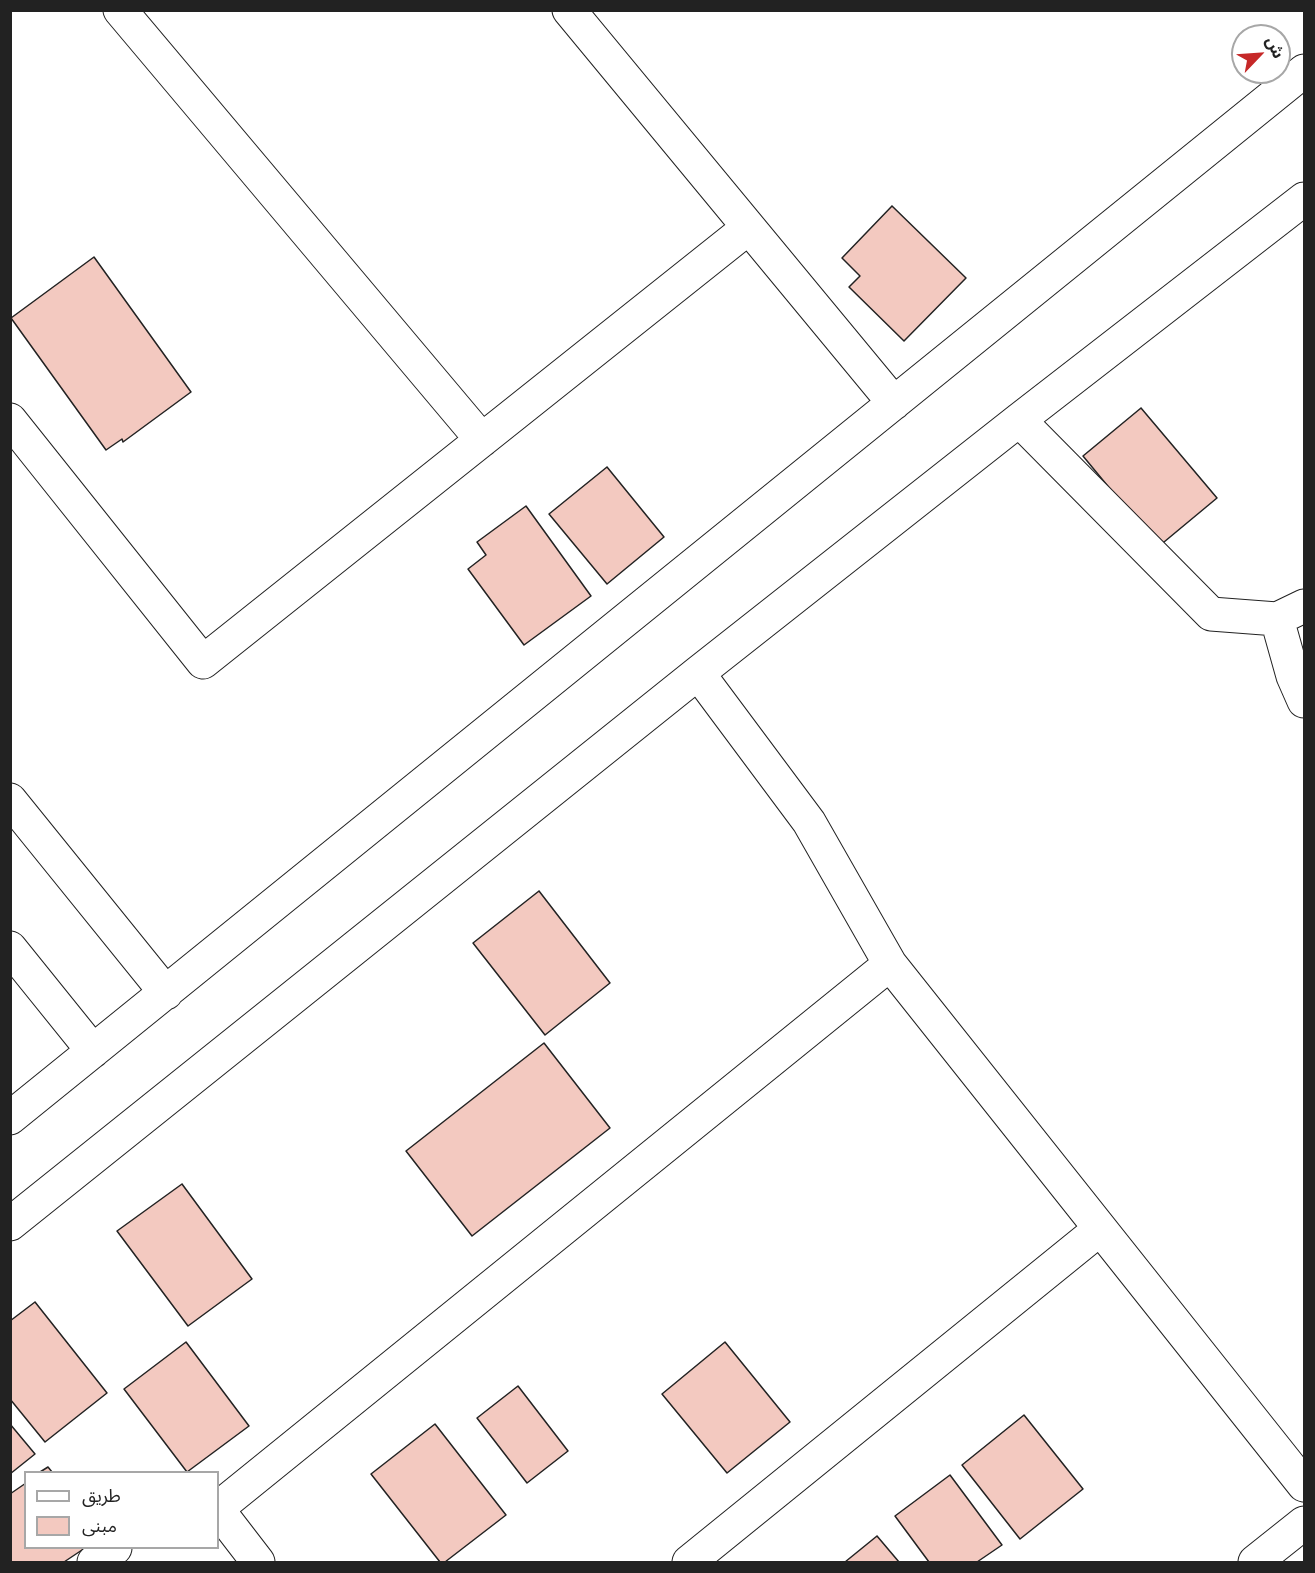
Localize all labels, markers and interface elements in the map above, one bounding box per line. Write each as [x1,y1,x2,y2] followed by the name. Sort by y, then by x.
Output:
[1231,24,1291,84] north arrow
[1262,33,1289,61] text: ش
[24,1471,219,1549] legend
[82,1485,121,1506] text: طريق
[82,1515,117,1536] text: مبنى

